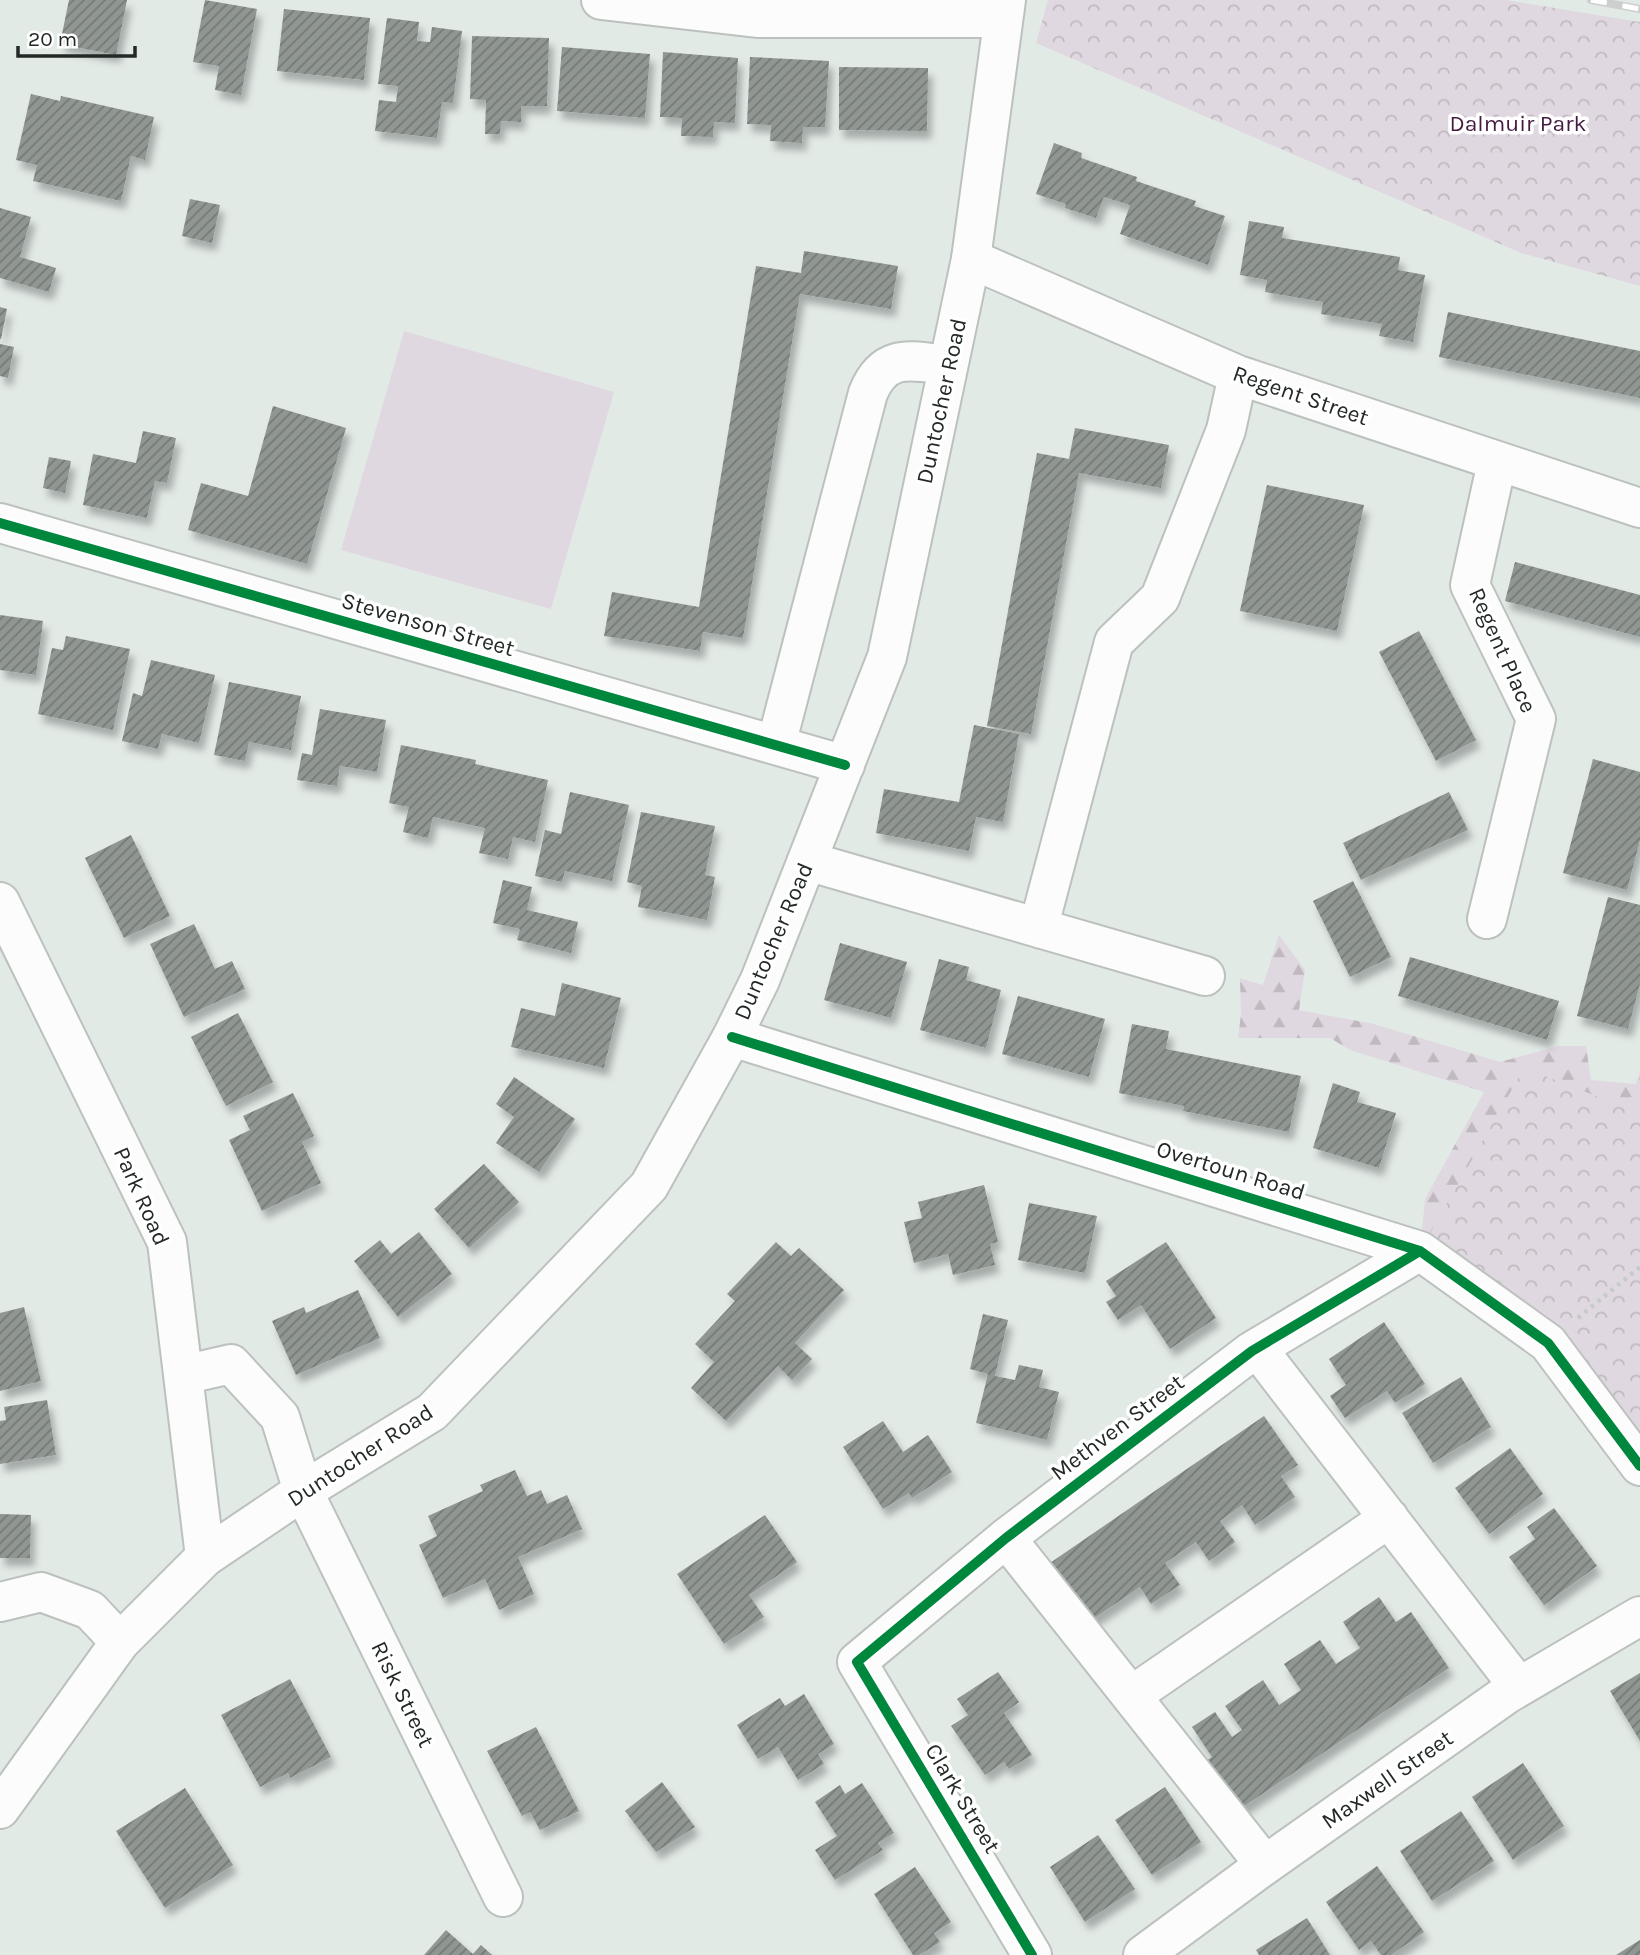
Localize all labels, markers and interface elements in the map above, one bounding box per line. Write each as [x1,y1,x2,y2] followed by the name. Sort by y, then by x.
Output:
[18,14,135,58] scale bar
[28,27,77,51] text: 20 m
[1449,110,1587,137] park label: Dalmuir Park
[911,316,972,486] street label: Duntocher Road
[1229,360,1373,431] street label: Regent Street
[1463,583,1542,717] street label: Regent Place
[338,587,518,662] street label: Stevenson Street
[728,858,819,1024] street label: Duntocher Road
[1153,1135,1308,1206] street label: Overtoun Road
[108,1143,175,1250] street label: Park Road
[1045,1368,1189,1486] street label: Methven Street
[282,1398,438,1513] street label: Duntocher Road
[365,1637,440,1752] street label: Risk Street
[1317,1724,1458,1835] street label: Maxwell Street
[919,1739,1006,1858] street label: Clark Street

